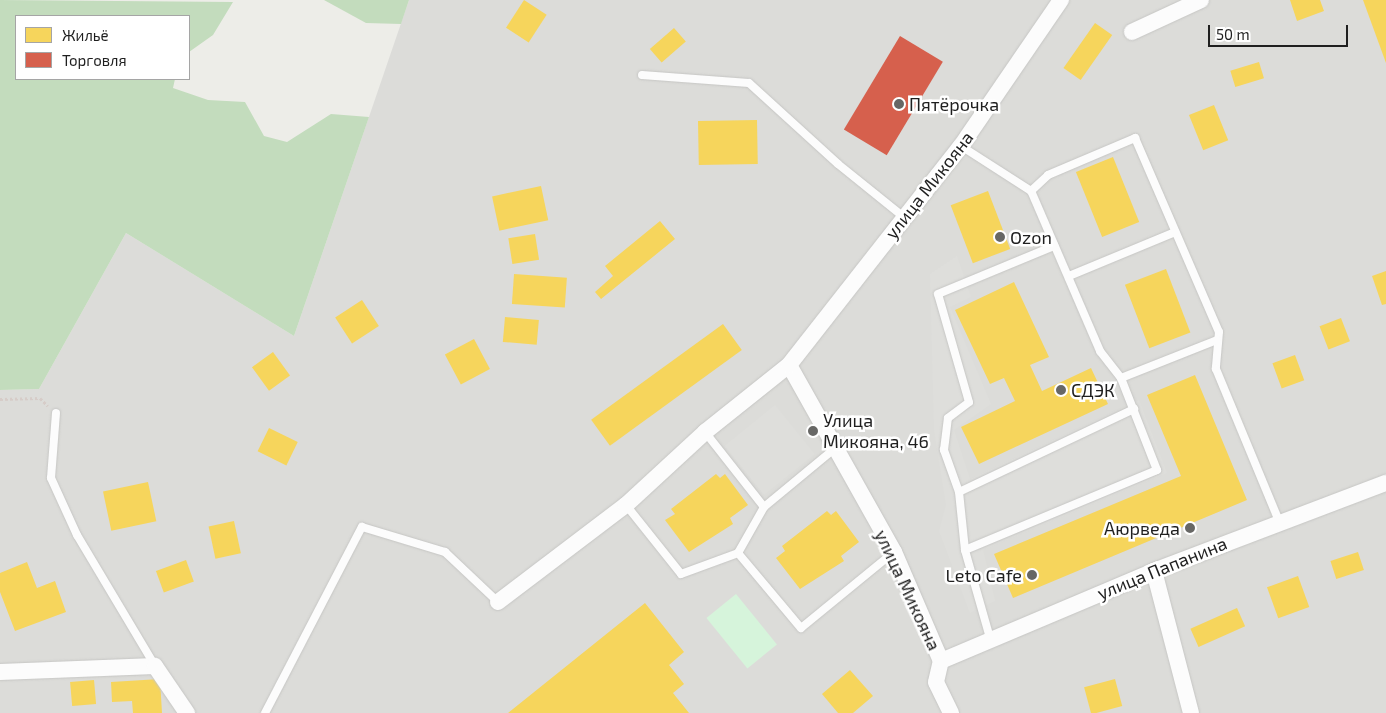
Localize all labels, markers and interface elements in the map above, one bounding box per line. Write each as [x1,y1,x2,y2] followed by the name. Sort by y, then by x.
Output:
[15,15,190,80] legend
[1211,15,1351,47] scale bar
[1216,25,1250,43] text: 50 m
[62,26,109,44] text: Жильё
[62,51,127,69] text: Торговля
[909,93,999,115] place label: Пятёрочка
[893,98,905,110] marker: Пятёрочка
[880,127,978,243] street label: улица Микояна
[1010,226,1052,248] place label: Ozon
[994,231,1006,243] marker: Ozon
[1071,379,1115,401] place label: СДЭК
[1055,384,1067,396] marker: СДЭК
[823,410,929,452] place label: Улица Микояна, 46
[807,425,819,437] marker: Улица Микояна, 46
[1104,517,1180,539] place label: Аюрведа
[1184,522,1196,534] marker: Аюрведа
[871,526,945,654] street label: улица Микояна
[1094,532,1230,604] street label: улица Папанина
[946,564,1022,586] place label: Leto Cafe
[1026,569,1038,581] marker: Leto Cafe

